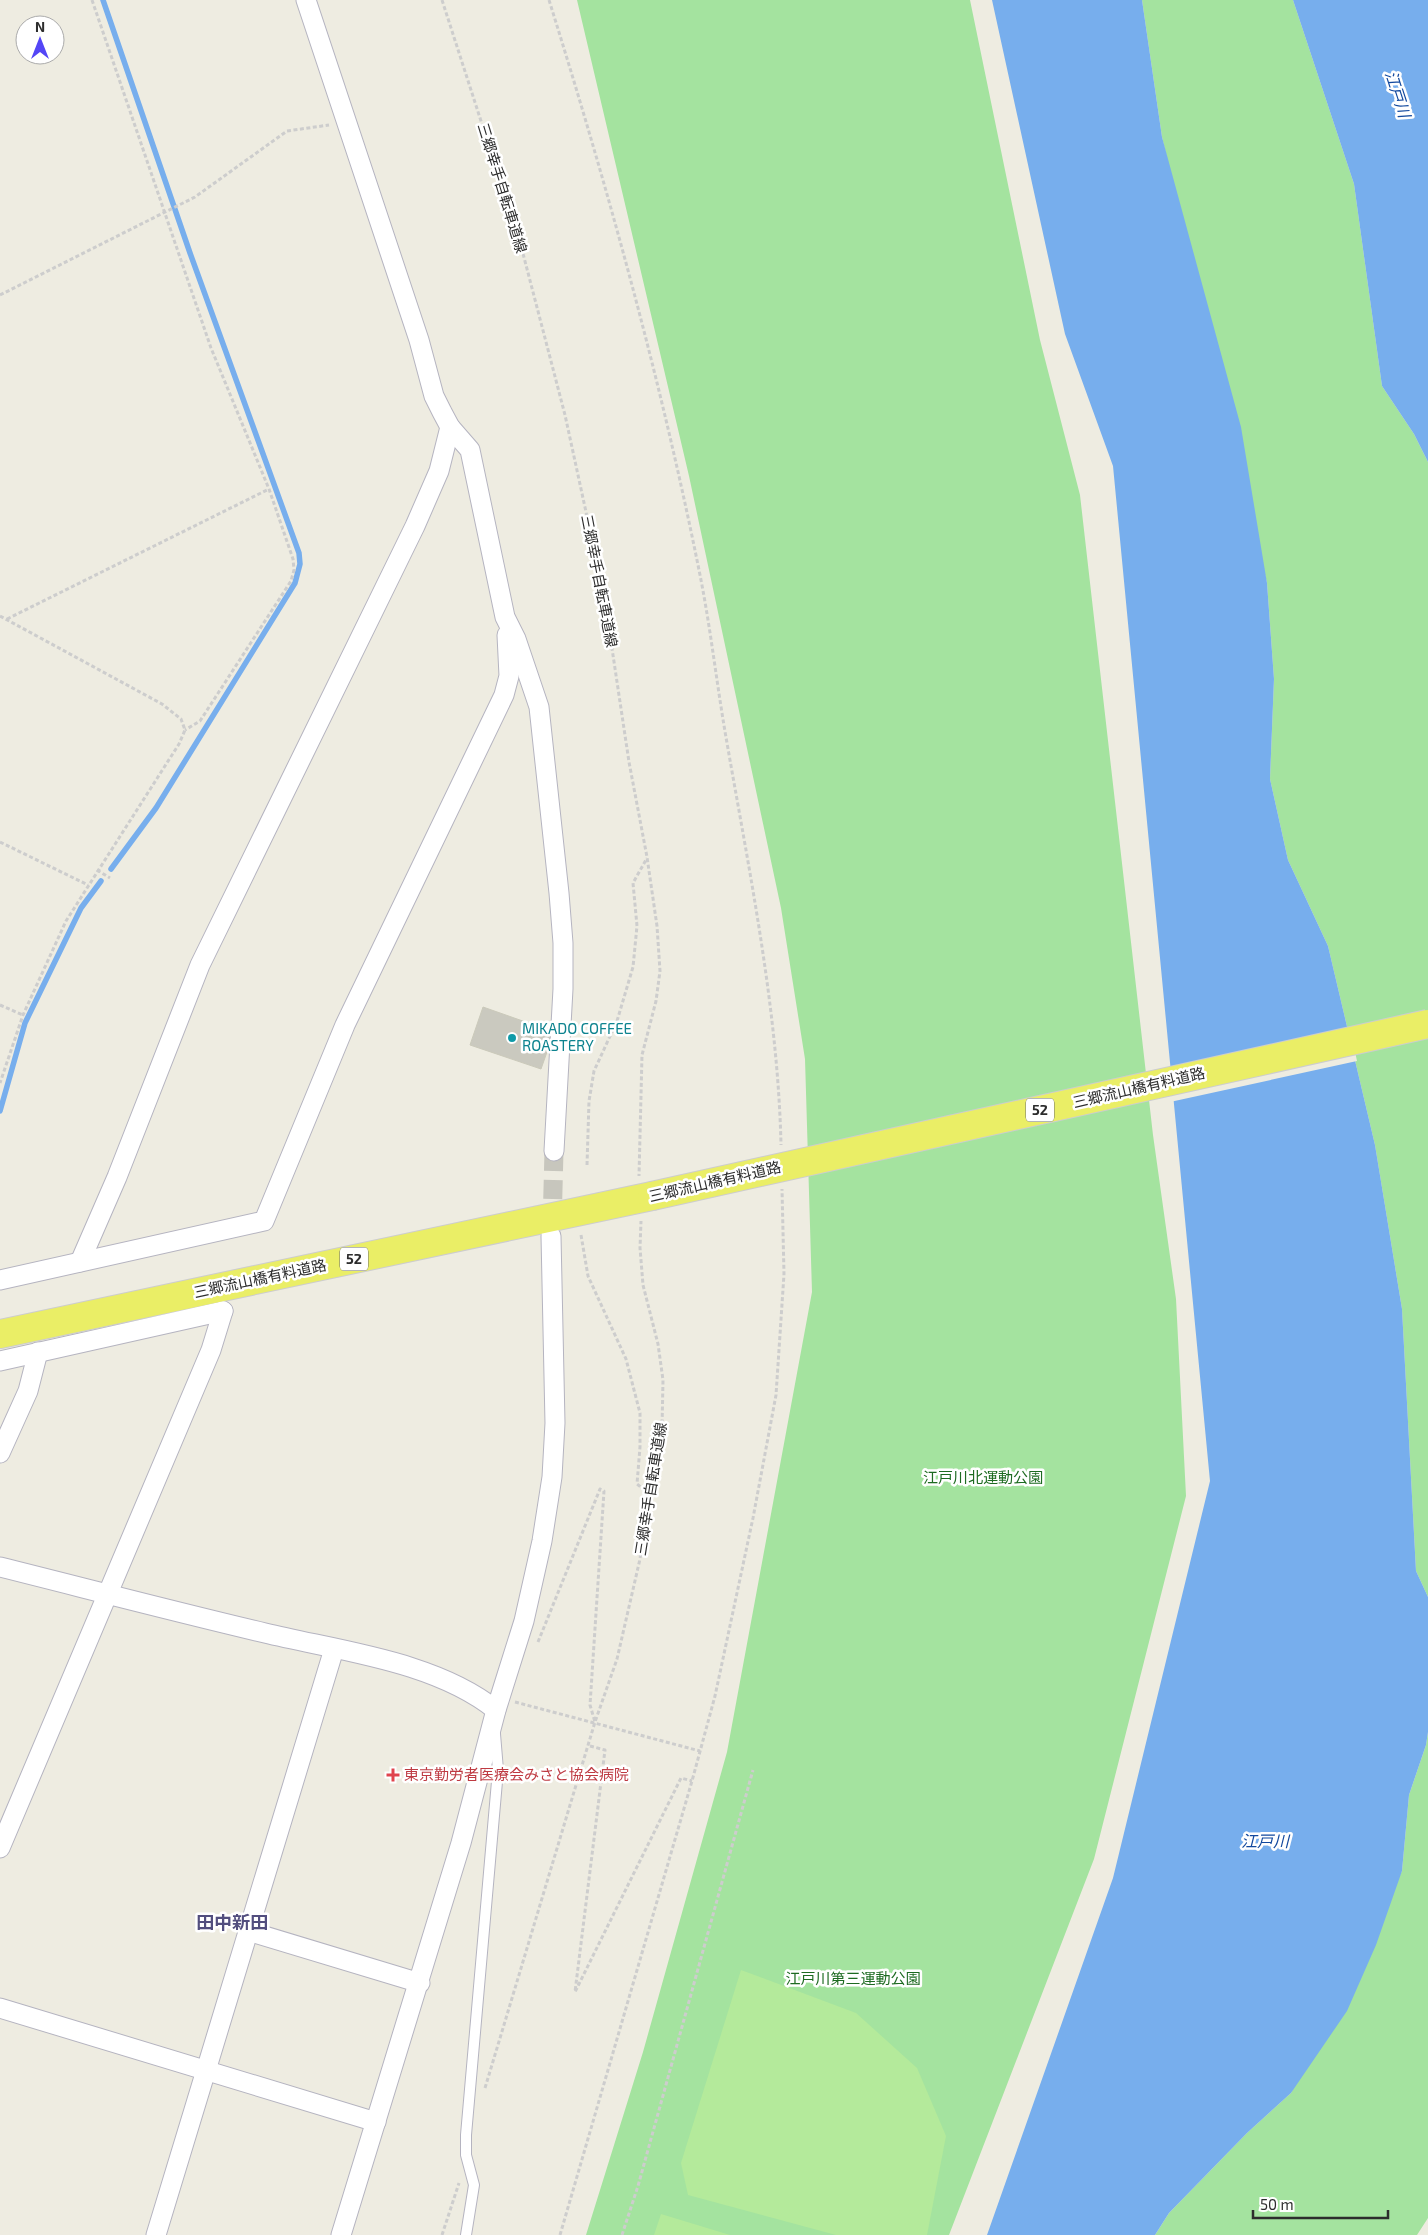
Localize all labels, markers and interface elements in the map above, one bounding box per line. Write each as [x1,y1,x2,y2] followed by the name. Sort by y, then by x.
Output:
[15,15,65,65] north arrow
[35,18,45,35] text: N
[1382,68,1416,122] water label: 江戸川
[475,121,531,255] street label: 三郷幸手自転車道線
[578,513,622,649] street label: 三郷幸手自転車道線
[522,1019,632,1054] place label: MIKADO COFFEE ROASTERY
[506,1032,518,1044] marker: MIKADO COFFEE ROASTERY
[1071,1063,1207,1111] street label: 三郷流山橋有料道路
[1026,1098,1054,1122] road number: 52
[647,1157,783,1205] street label: 三郷流山橋有料道路
[340,1248,368,1270] road number: 52
[192,1255,328,1301] street label: 三郷流山橋有料道路
[631,1421,669,1557] street label: 三郷幸手自転車道線
[923,1468,1043,1486] park label: 江戸川北運動公園
[404,1765,629,1783] place label: 東京勤労者医療会みさと協会病院
[386,1768,400,1782] marker: 東京勤労者医療会みさと協会病院
[1241,1831,1291,1850] water label: 江戸川
[196,1911,268,1933] district label: 田中新田
[785,1969,921,1987] park label: 江戸川第三運動公園
[1253,2188,1388,2220] scale bar
[1260,2195,1294,2213] text: 50 m

